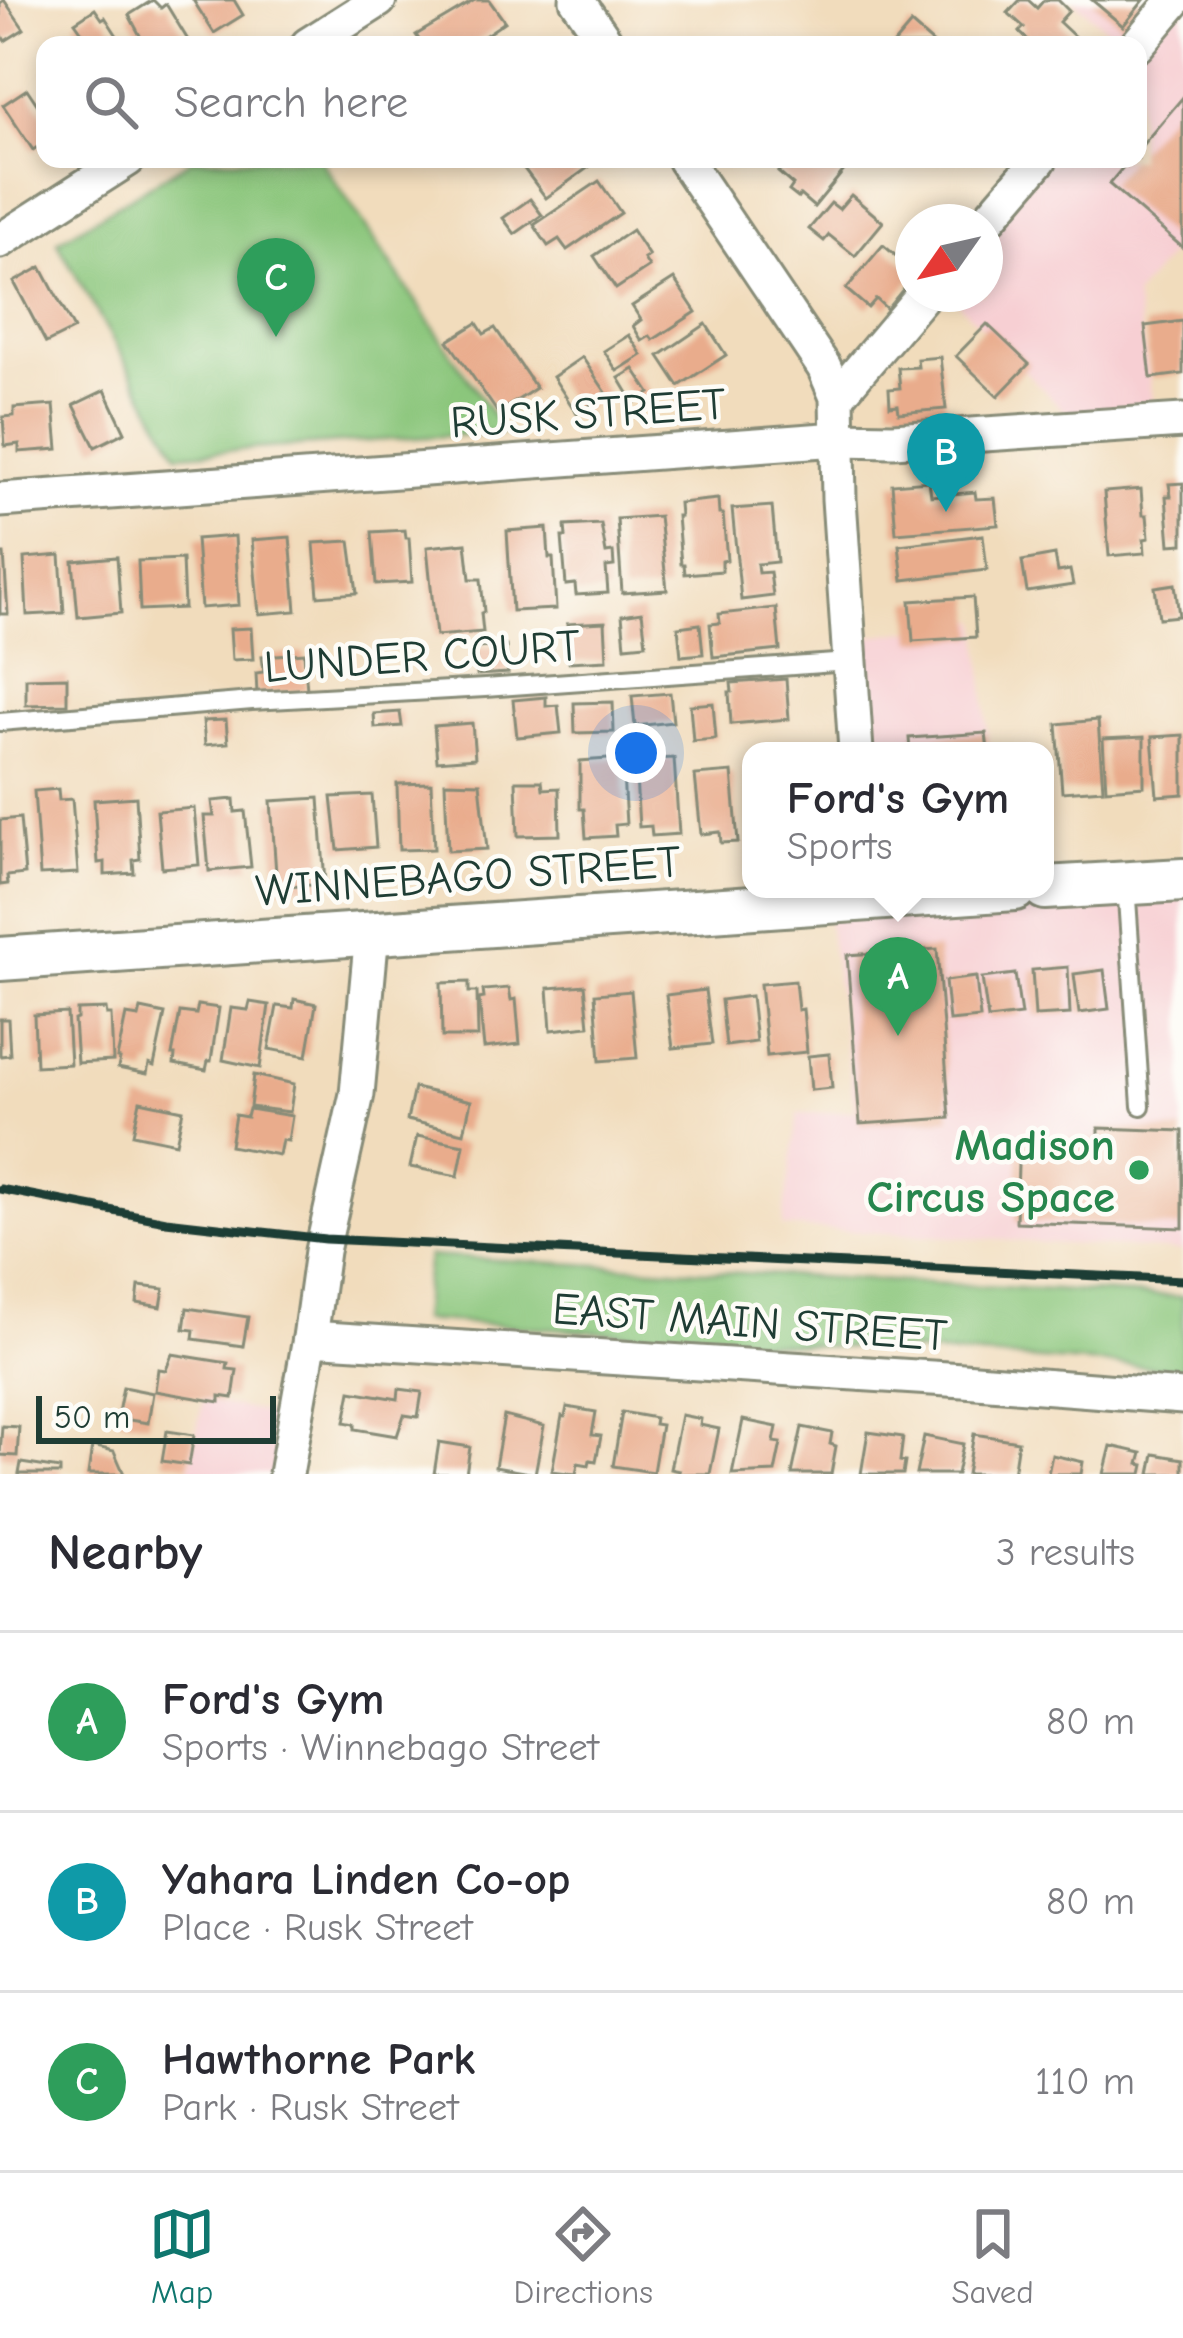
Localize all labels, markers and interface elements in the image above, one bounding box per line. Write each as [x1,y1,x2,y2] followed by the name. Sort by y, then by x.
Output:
[36,36,1147,168] search box
[78,69,144,135] icon: search
[174,76,408,128] text: Search here
[895,204,1003,312] north arrow
[237,238,315,337] pin: C
[449,377,728,449] street label: RUSK STREET
[907,413,985,512] pin: B
[262,619,583,693] street label: LUNDER COURT
[606,723,666,783] your location
[742,742,1054,898] popup
[787,772,1009,824] text: Ford's Gym
[787,824,893,869] text: Sports
[254,835,683,917] street label: WINNEBAGO STREET
[859,937,937,1036] pin: A
[867,1119,1115,1223] place label: Madison Circus Space
[1126,1157,1152,1183] marker: Madison Circus Space
[551,1282,950,1362] street label: EAST MAIN STREET
[36,1390,276,1443] scale bar
[54,1398,130,1436] text: 50 m
[48,1523,202,1582] text: Nearby
[996,1530,1135,1575] text: 3 results
[162,1673,384,1725] text: Ford's Gym
[76,1699,98,1744] text: A
[1046,1699,1135,1744] text: 80 m
[162,1725,599,1770] text: Sports · Winnebago Street
[162,1853,571,1905] text: Yahara Linden Co-op
[75,1879,99,1924] text: B
[1046,1879,1135,1924] text: 80 m
[162,1905,473,1950] text: Place · Rusk Street
[162,2033,475,2085] text: Hawthorne Park
[75,2059,99,2104] text: C
[1035,2059,1135,2104] text: 110 m
[162,2085,459,2130] text: Park · Rusk Street
[149,2201,215,2311] tab: Map
[514,2201,653,2311] tab: Directions
[951,2201,1034,2311] tab: Saved

